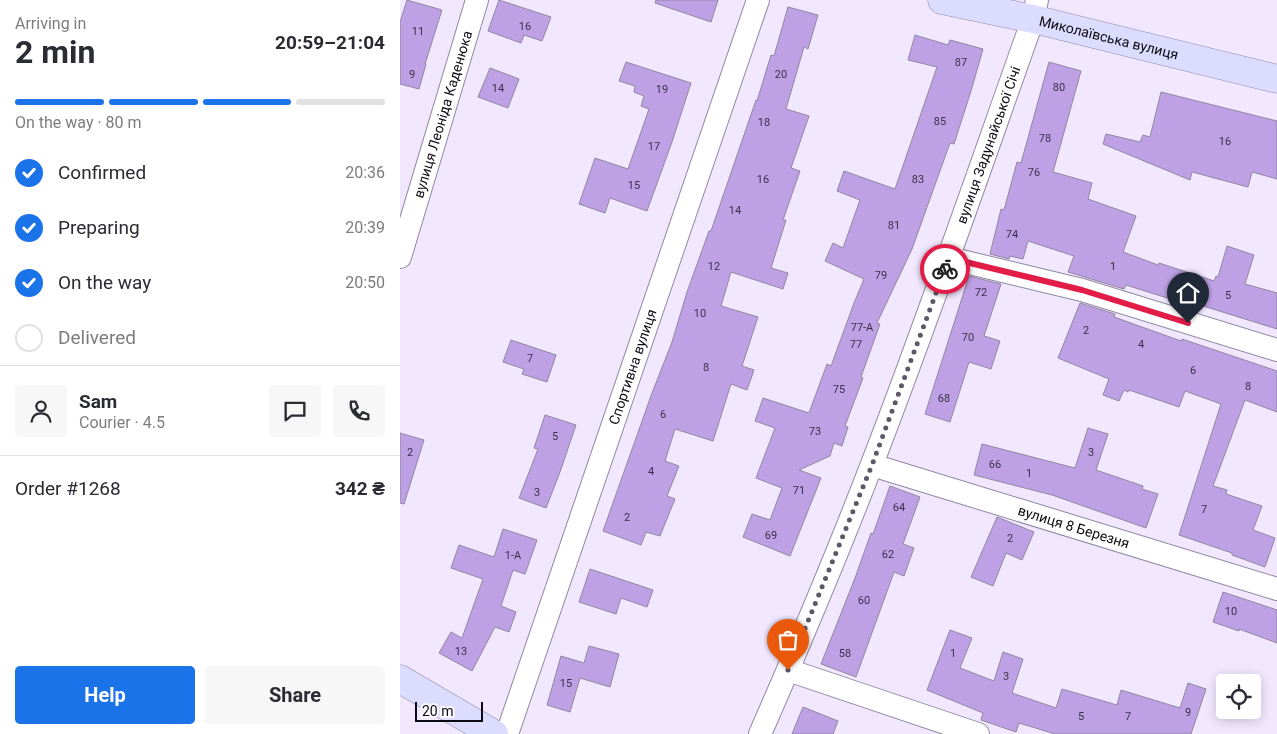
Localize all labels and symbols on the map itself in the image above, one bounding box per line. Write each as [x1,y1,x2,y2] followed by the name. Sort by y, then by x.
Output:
[1037,13,1180,62] street label: Миколаївська вулиця
[519,20,531,33] house number: 16
[412,25,424,38] house number: 11
[410,29,475,200] street label: вулиця Леоніда Каденюка
[955,56,967,69] house number: 87
[953,64,1024,226] street label: вулиця Задунайської Січі
[409,68,415,81] house number: 9
[775,68,787,81] house number: 20
[1053,81,1065,94] house number: 80
[492,82,504,95] house number: 14
[656,83,668,96] house number: 19
[934,115,946,128] house number: 85
[758,116,770,129] house number: 18
[1039,132,1051,145] house number: 78
[1219,135,1231,148] house number: 16
[648,140,660,153] house number: 17
[1028,166,1040,179] house number: 76
[757,173,769,186] house number: 16
[912,173,924,186] house number: 83
[628,179,640,192] house number: 15
[729,204,741,217] house number: 14
[888,219,900,232] house number: 81
[1006,228,1018,241] house number: 74
[920,244,970,294] courier
[708,260,720,273] house number: 12
[1110,260,1116,273] house number: 1
[875,269,887,282] house number: 79
[1167,272,1209,323] pin
[975,286,987,299] house number: 72
[1225,289,1231,302] house number: 5
[605,307,660,427] street label: Спортивна вулиця
[694,307,706,320] house number: 10
[851,321,874,334] house number: 77-А
[1083,324,1089,337] house number: 2
[962,331,974,344] house number: 70
[850,338,862,351] house number: 77
[1138,338,1144,351] house number: 4
[527,352,533,365] house number: 7
[703,361,709,374] house number: 8
[1190,364,1196,377] house number: 6
[1245,380,1251,393] house number: 8
[833,383,845,396] house number: 75
[938,392,950,405] house number: 68
[660,408,666,421] house number: 6
[809,425,821,438] house number: 73
[552,430,558,443] house number: 5
[407,446,413,459] house number: 2
[1088,446,1094,459] house number: 3
[989,458,1001,471] house number: 66
[648,465,654,478] house number: 4
[1026,467,1032,480] house number: 1
[793,484,805,497] house number: 71
[534,486,540,499] house number: 3
[893,501,905,514] house number: 64
[1016,502,1131,551] street label: вулиця 8 Березня
[1201,503,1207,516] house number: 7
[624,511,630,524] house number: 2
[765,529,777,542] house number: 69
[1007,532,1013,545] house number: 2
[882,548,894,561] house number: 62
[505,549,522,562] house number: 1-А
[858,594,870,607] house number: 60
[1225,605,1237,618] house number: 10
[767,619,809,670] pin
[455,645,467,658] house number: 13
[839,647,851,660] house number: 58
[950,647,956,660] house number: 1
[1003,670,1009,683] house number: 3
[560,677,572,690] house number: 15
[415,699,482,722] scale bar
[1185,706,1191,719] house number: 9
[1078,710,1084,723] house number: 5
[1125,710,1131,723] house number: 7

